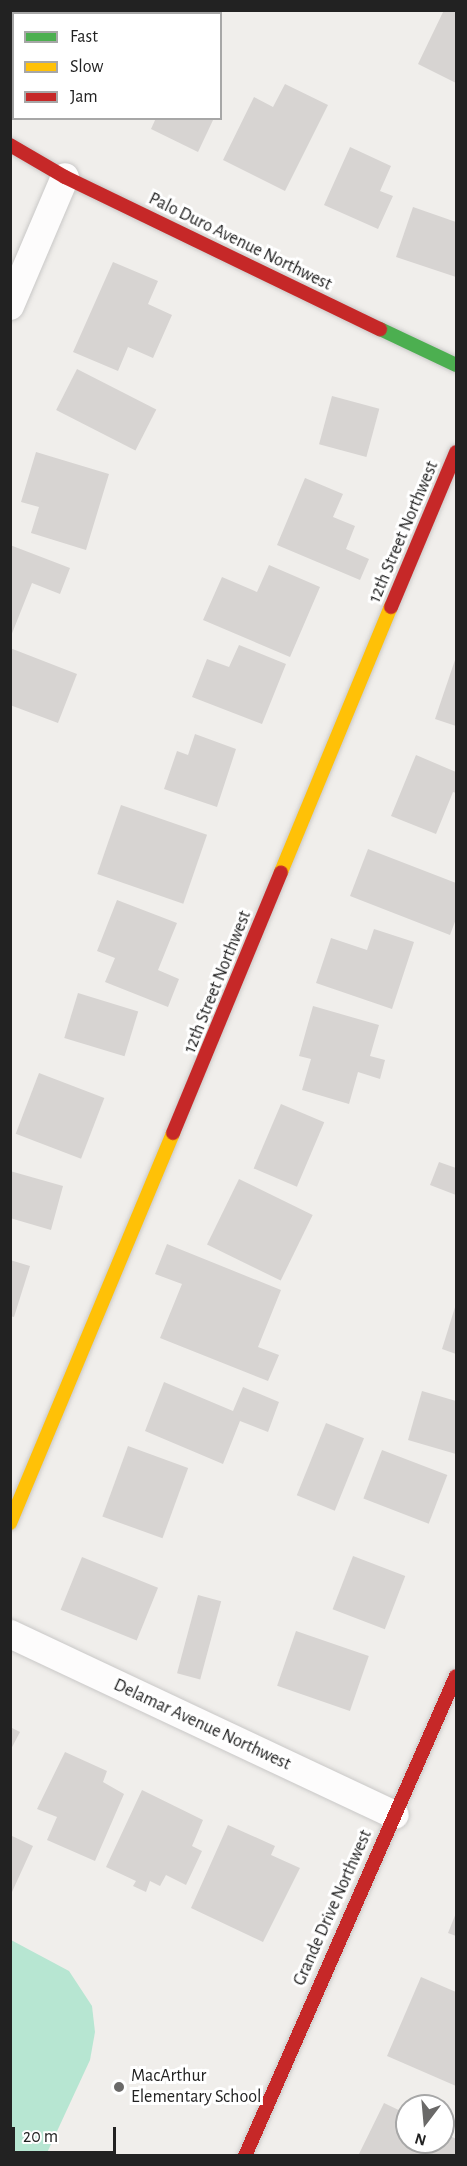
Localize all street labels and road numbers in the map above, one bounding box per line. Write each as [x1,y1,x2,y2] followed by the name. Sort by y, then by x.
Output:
[145,188,335,296] street label: Palo Duro Avenue Northwest
[364,458,444,606] street label: 12th Street Northwest
[180,908,256,1056] street label: 12th Street Northwest
[110,1674,294,1776] street label: Delamar Avenue Northwest
[289,1827,377,1989] street label: Grande Drive Northwest

